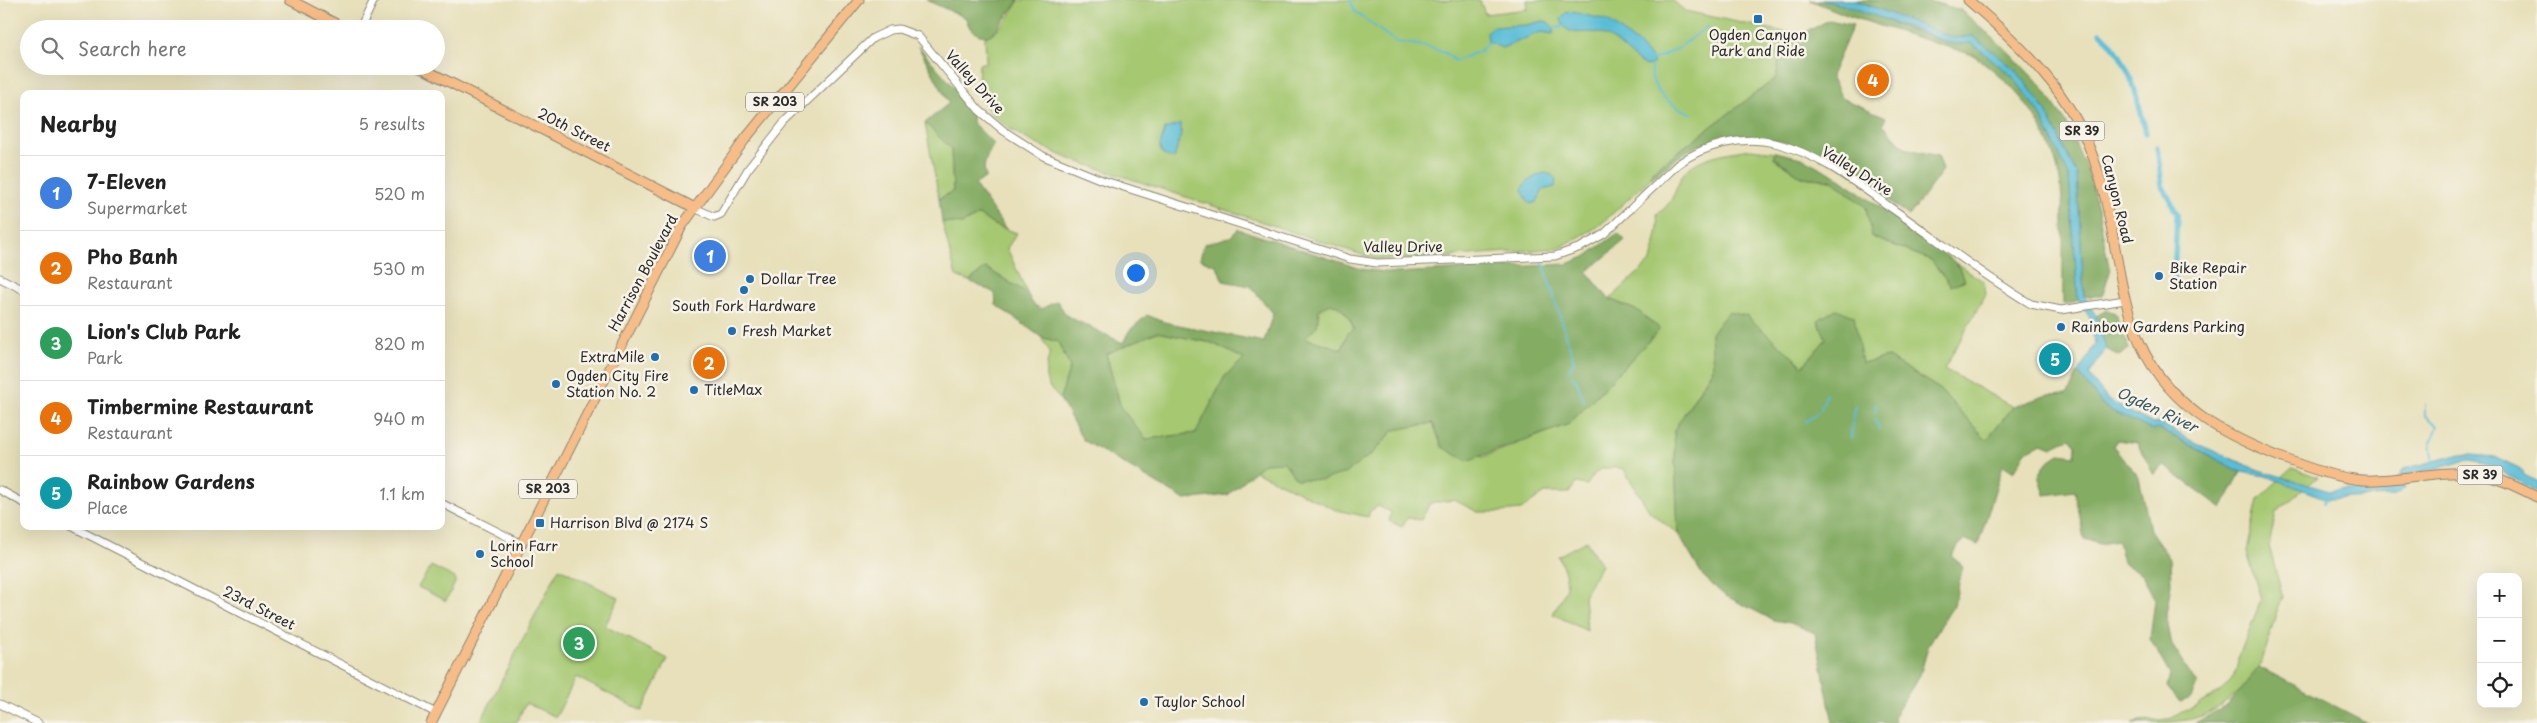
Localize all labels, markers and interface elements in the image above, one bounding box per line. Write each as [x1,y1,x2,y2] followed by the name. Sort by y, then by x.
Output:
[1752,13,1764,25] marker: Ogden Canyon Park and Ride
[20,20,445,75] search box
[1709,24,1807,61] place label: Ogden Canyon Park and Ride
[38,34,66,62] icon: search
[78,34,187,62] text: Search here
[941,45,1010,118] street label: Valley Drive
[1857,61,1889,99] pin: 4
[746,92,804,111] road number: SR 203
[534,102,615,157] street label: 20th Street
[40,107,117,139] text: Nearby
[358,111,425,135] text: 5 results
[2060,122,2104,140] road number: SR 39
[1818,141,1897,201] street label: Valley Drive
[2096,152,2139,246] street label: Canyon Road
[87,167,167,195] text: 7-Eleven
[52,181,60,205] text: 1
[374,181,425,205] text: 520 m
[87,195,187,219] text: Supermarket
[603,210,683,335] street label: Harrison Boulevard
[1363,236,1443,257] street label: Valley Drive
[694,237,726,275] pin: 1
[87,242,178,270] text: Pho Banh
[50,256,62,280] text: 2
[372,256,425,280] text: 530 m
[2169,257,2247,294] place label: Bike Repair Station
[1123,260,1149,286] your location
[760,268,837,289] place label: Dollar Tree
[87,270,173,294] text: Restaurant
[2153,270,2165,282] marker: Bike Repair Station
[744,273,756,285] marker: Dollar Tree
[738,284,750,296] marker: South Fork Hardware
[672,295,816,316] place label: South Fork Hardware
[2071,316,2245,337] place label: Rainbow Gardens Parking
[87,317,241,345] text: Lion's Club Park
[742,320,832,341] place label: Fresh Market
[2055,321,2067,333] marker: Rainbow Gardens Parking
[726,325,738,337] marker: Fresh Market
[51,331,61,355] text: 3
[374,331,425,355] text: 820 m
[2039,340,2071,378] pin: 5
[693,344,725,382] pin: 2
[87,345,123,369] text: Park
[580,346,645,367] place label: ExtraMile
[649,351,661,363] marker: ExtraMile
[566,365,669,402] place label: Ogden City Fire Station No. 2
[550,378,562,390] marker: Ogden City Fire Station No. 2
[704,379,762,400] place label: TitleMax
[2113,380,2204,438] water label: Ogden River
[688,384,700,396] marker: TitleMax
[87,392,314,420] text: Timbermine Restaurant
[51,406,61,430] text: 4
[373,406,425,430] text: 940 m
[87,420,173,444] text: Restaurant
[2458,466,2502,484] road number: SR 39
[87,467,255,495] text: Rainbow Gardens
[519,479,577,498] road number: SR 203
[51,481,61,505] text: 5
[379,481,425,505] text: 1.1 km
[87,495,128,519] text: Place
[550,512,708,533] place label: Harrison Blvd @ 2174 S
[534,517,546,529] marker: Harrison Blvd @ 2174 S
[490,535,558,572] place label: Lorin Farr School
[474,548,486,560] marker: Lorin Farr School
[2477,573,2522,708] map controls
[2477,573,2522,618] button: +
[219,580,299,635] street label: 23rd Street
[2477,618,2522,663] button: −
[563,624,595,662] pin: 3
[2477,663,2522,708] button: locate
[1154,691,1245,712] place label: Taylor School
[1138,696,1150,708] marker: Taylor School

